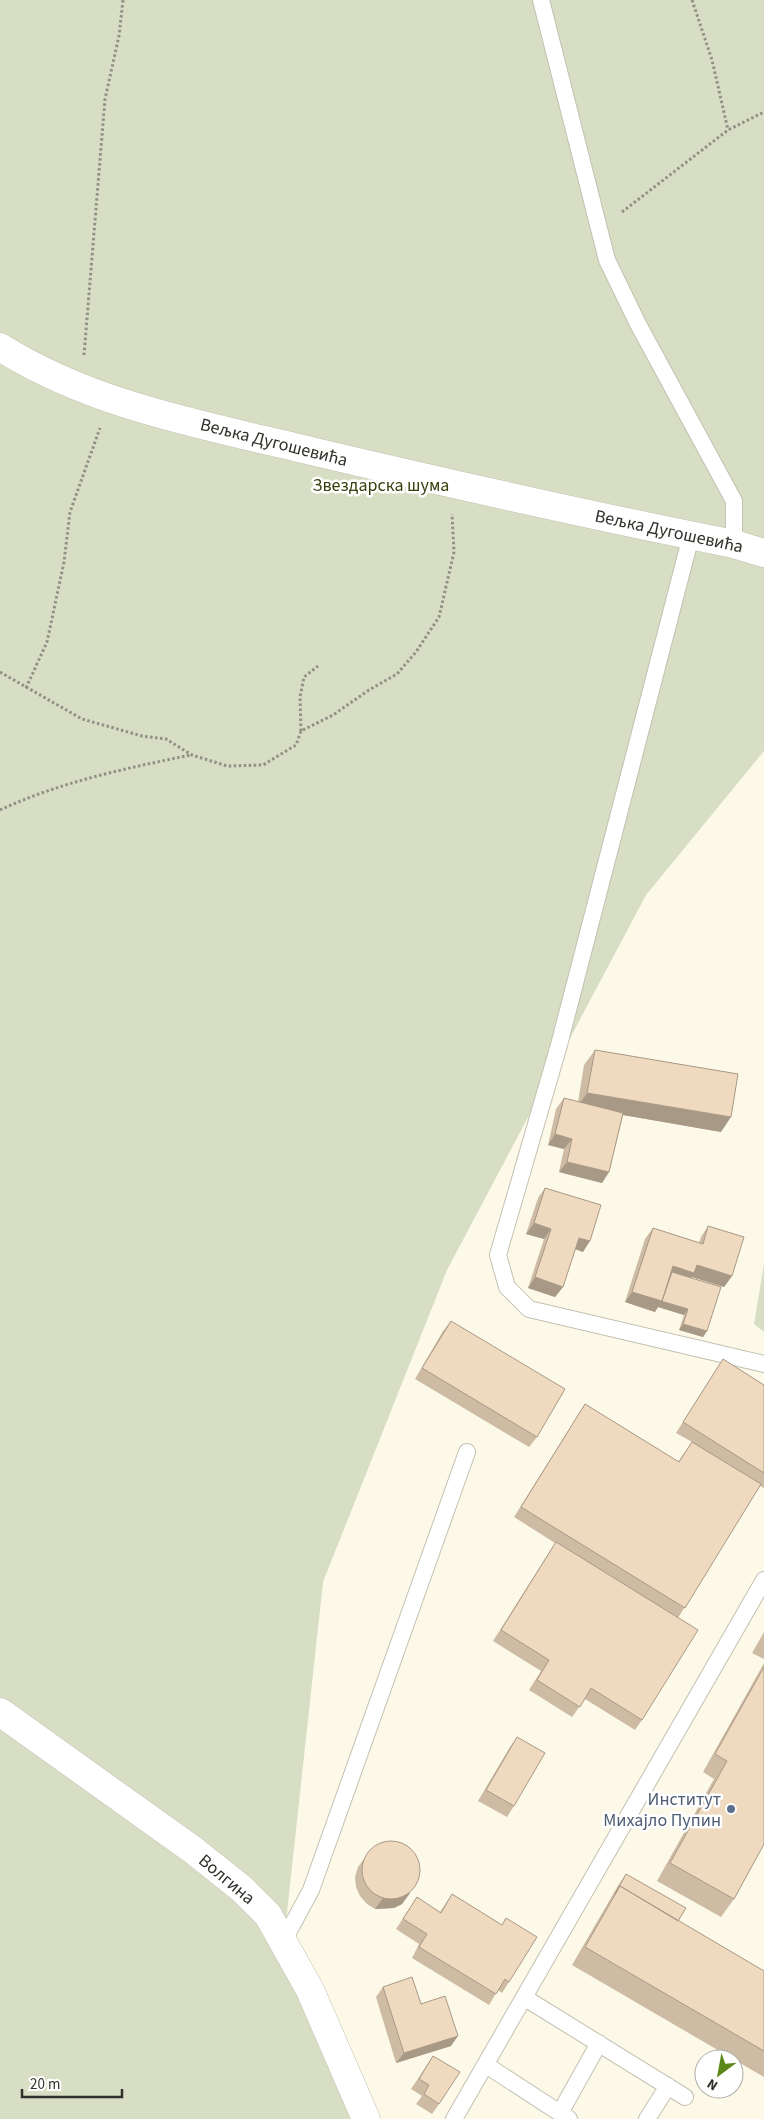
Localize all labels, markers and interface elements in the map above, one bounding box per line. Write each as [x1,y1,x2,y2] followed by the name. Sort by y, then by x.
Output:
[198,412,350,473] street label: Вељка Дугошевића
[313,473,449,498] park label: Звездарска шума
[592,504,745,559] street label: Вељка Дугошевића
[603,1787,721,1833] place label: Институт Михајло Пупин
[725,1803,737,1815] marker: Институт Михајло Пупин
[193,1848,260,1910] street label: Волгина
[694,2049,744,2099] north arrow
[22,2066,122,2098] scale bar
[703,2073,722,2095] text: N
[30,2074,60,2095] text: 20 m

